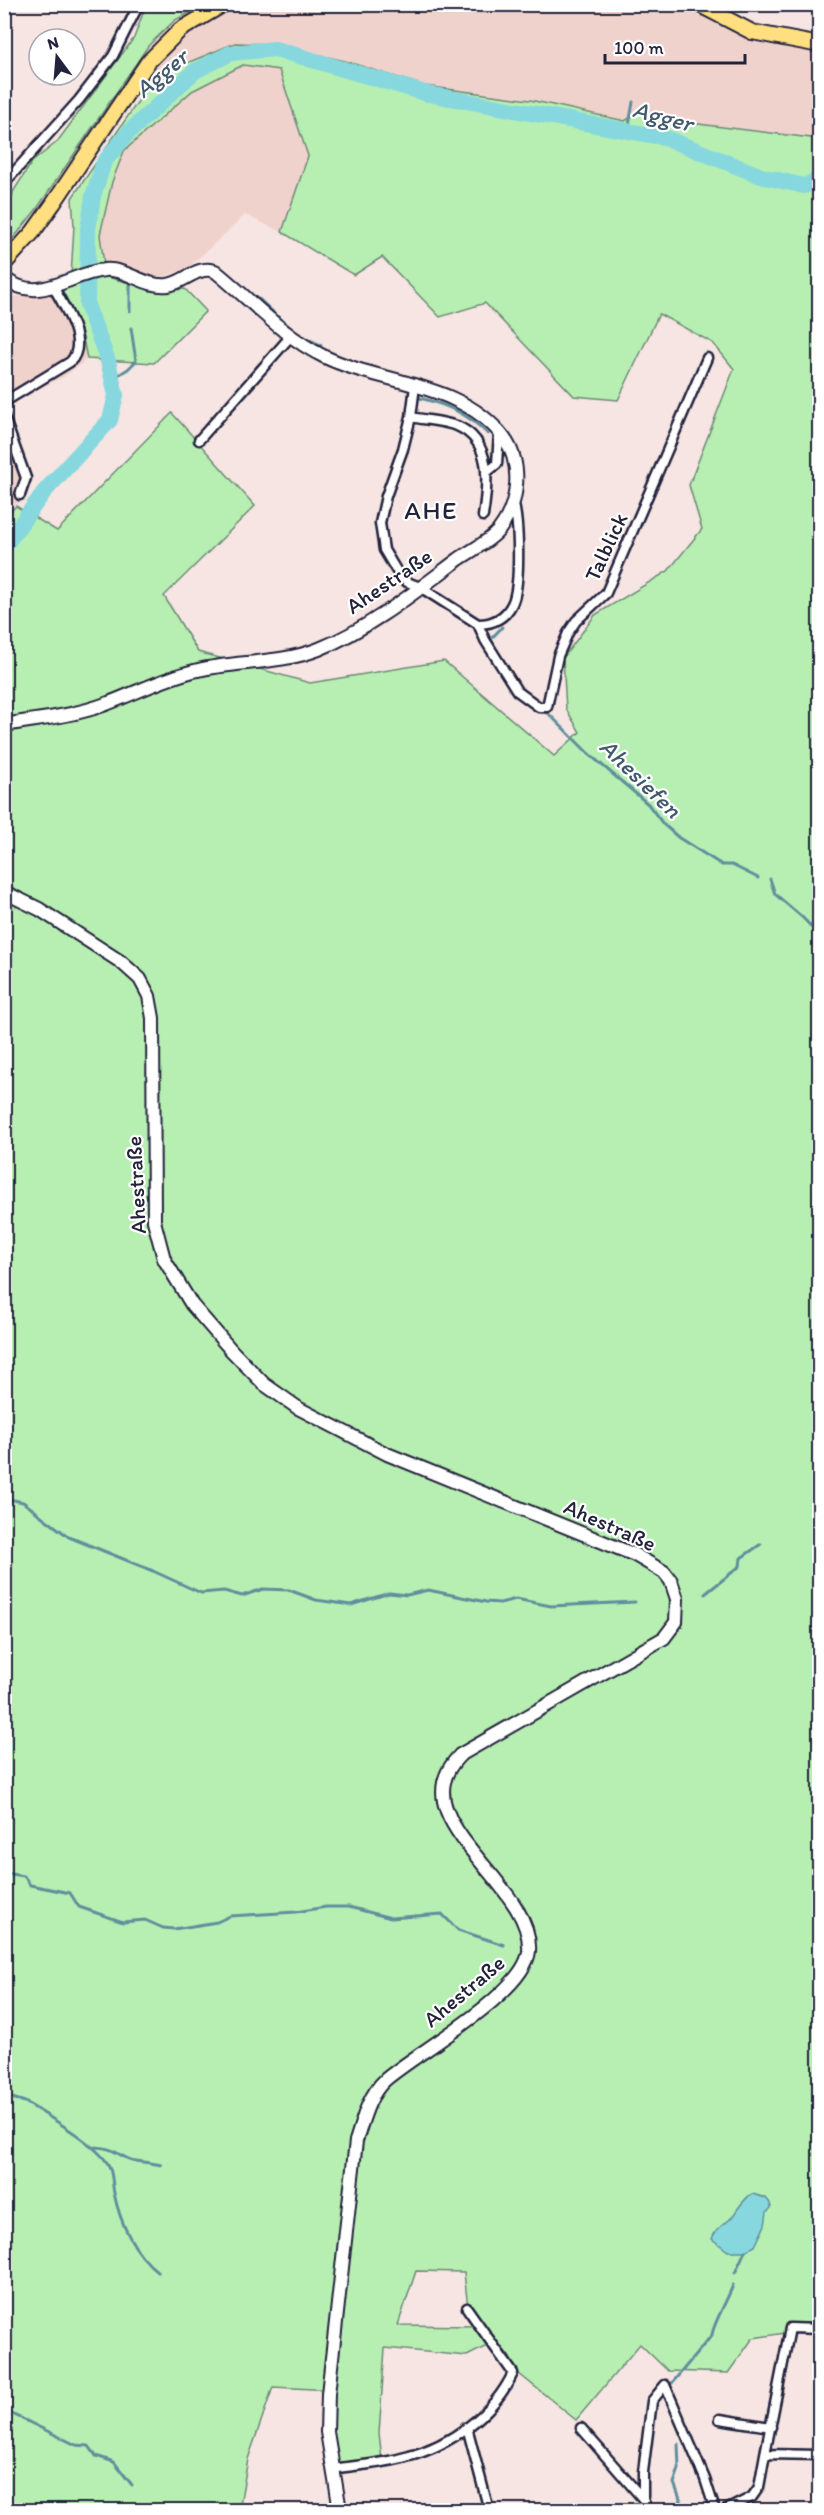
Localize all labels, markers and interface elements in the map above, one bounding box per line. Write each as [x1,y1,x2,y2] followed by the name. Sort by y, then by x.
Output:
[27,27,87,87] north arrow
[605,27,744,65] scale bar
[45,32,61,54] text: N
[614,37,664,59] text: 100 m
[128,41,196,104] water label: Agger
[630,94,699,139] water label: Agger
[404,494,458,526] district label: AHE
[578,508,634,586] street label: Talblick
[341,542,437,620] street label: Ahestraße
[594,732,688,824] water label: Ahesiefen
[120,1135,152,1235] street label: Ahestraße
[560,1493,660,1557] street label: Ahestraße
[418,1949,510,2033] street label: Ahestraße

